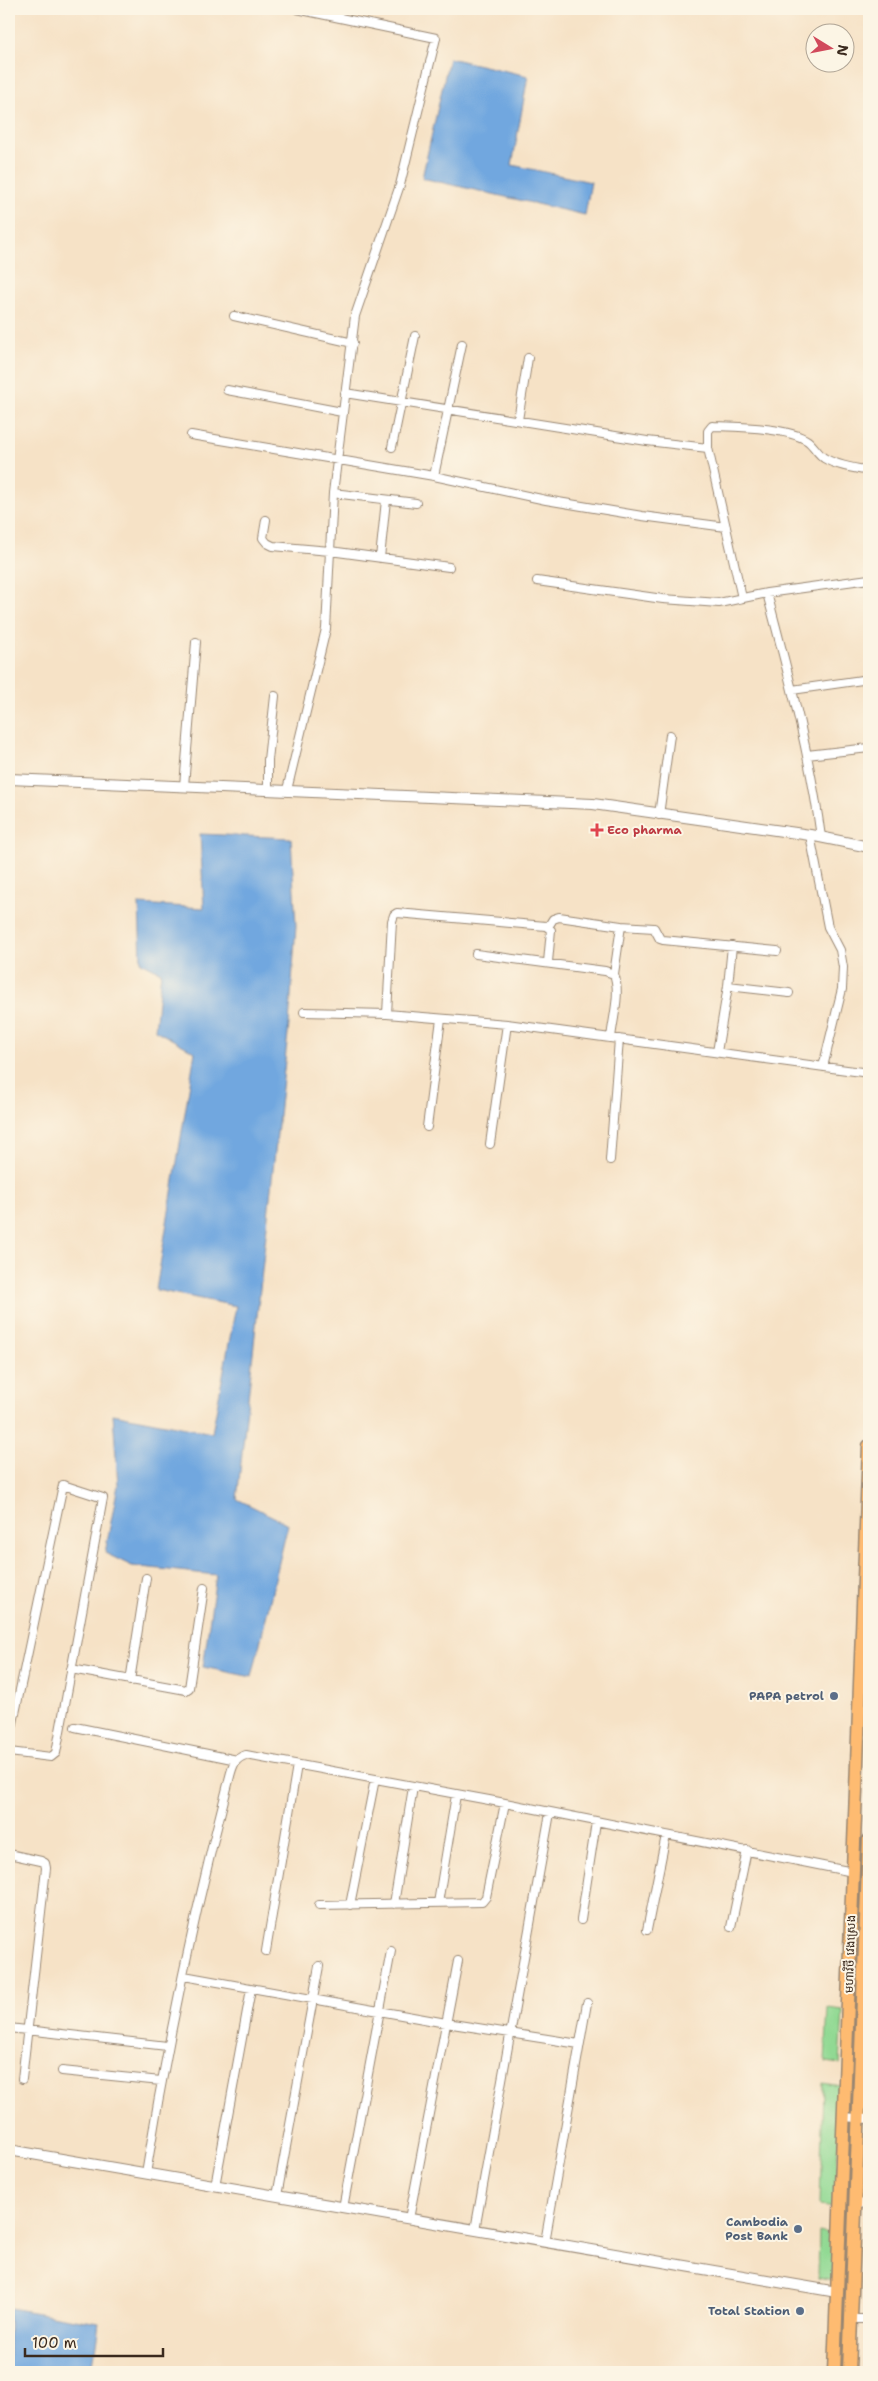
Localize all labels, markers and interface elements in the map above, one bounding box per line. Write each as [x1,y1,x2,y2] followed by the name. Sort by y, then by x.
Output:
[806,22,856,72] north arrow
[833,43,853,57] text: N
[607,822,683,838] place label: Eco pharma
[591,824,603,836] marker: Eco pharma
[749,1688,824,1704] place label: PAPA petrol
[828,1690,840,1702] marker: PAPA petrol
[841,1915,859,1993] street label: មហាវិថី វេងស្រេង
[725,2214,789,2244] place label: Cambodia Post Bank
[792,2223,804,2235] marker: Cambodia Post Bank
[708,2303,790,2319] place label: Total Station
[794,2305,806,2317] marker: Total Station
[25,2326,162,2358] scale bar
[32,2333,77,2353] text: 100 m

